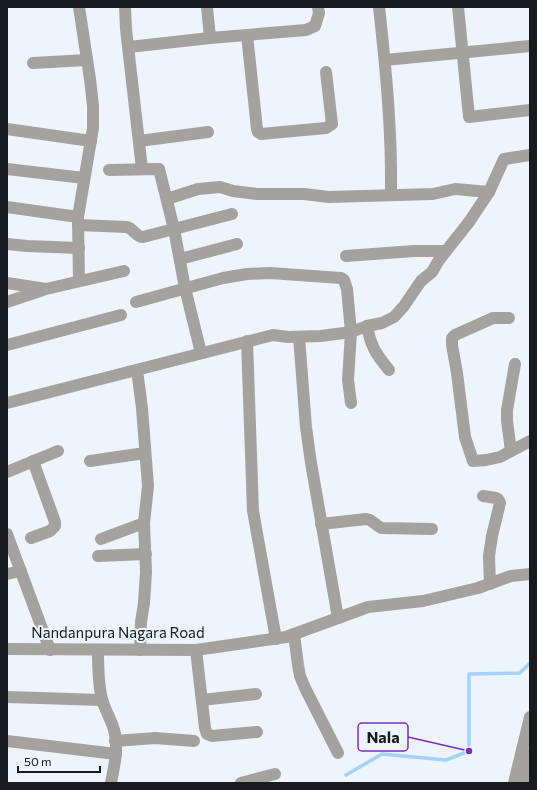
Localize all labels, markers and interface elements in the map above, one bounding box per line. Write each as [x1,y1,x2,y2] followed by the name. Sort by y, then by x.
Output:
[31,623,205,641] street label: Nandanpura Nagara Road
[358,723,408,751] callout: Nala
[366,727,400,746] text: Nala
[18,748,100,774] scale bar
[24,754,52,768] text: 50 m

